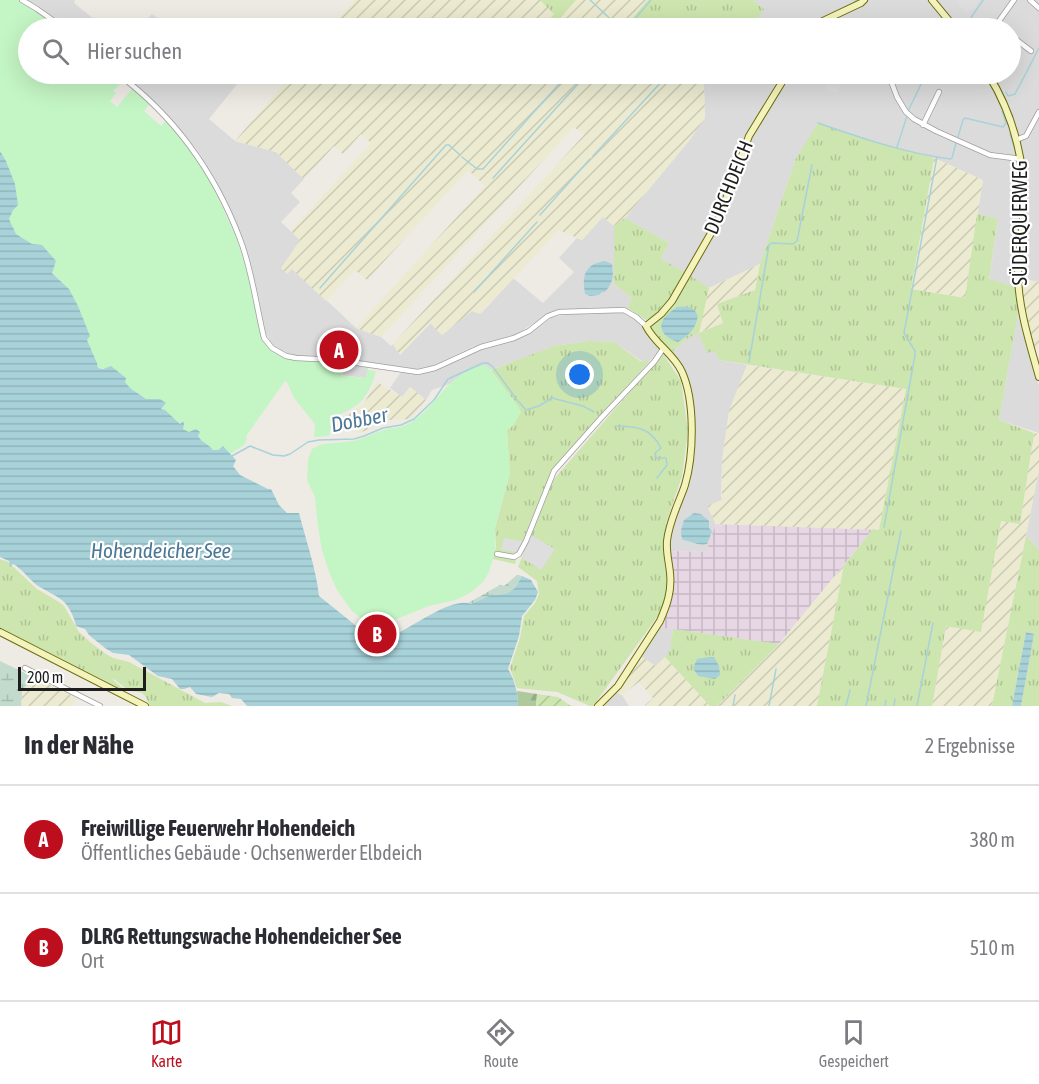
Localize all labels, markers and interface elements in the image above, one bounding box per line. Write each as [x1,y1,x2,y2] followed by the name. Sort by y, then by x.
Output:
[18,18,1021,84] search box
[39,35,72,68] icon: search
[87,38,182,64] text: Hier suchen
[699,137,757,237] street label: DURCHDEICH
[1008,160,1031,286] street label: SÜDERQUERWEG
[320,328,358,372] pin: A
[565,360,594,389] your location
[329,402,390,436] water label: Dobber
[91,538,231,562] water label: Hohendeicher See
[358,612,397,656] pin: B
[18,664,146,692] scale bar
[27,668,63,686] text: 200 m
[24,730,134,760] text: In der Nähe
[925,734,1015,757] text: 2 Ergebnisse
[81,815,355,841] text: Freiwillige Feuerwehr Hohendeich
[39,828,48,851] text: A
[970,828,1015,851] text: 380 m
[81,841,422,864] text: Öffentliches Gebäude · Ochsenwerder Elbdeich
[81,923,402,949] text: DLRG Rettungswache Hohendeicher See
[39,936,48,959] text: B
[970,936,1015,959] text: 510 m
[81,949,104,972] text: Ort
[150,1016,183,1070] tab: Karte
[483,1016,518,1070] tab: Route
[819,1016,889,1070] tab: Gespeichert

